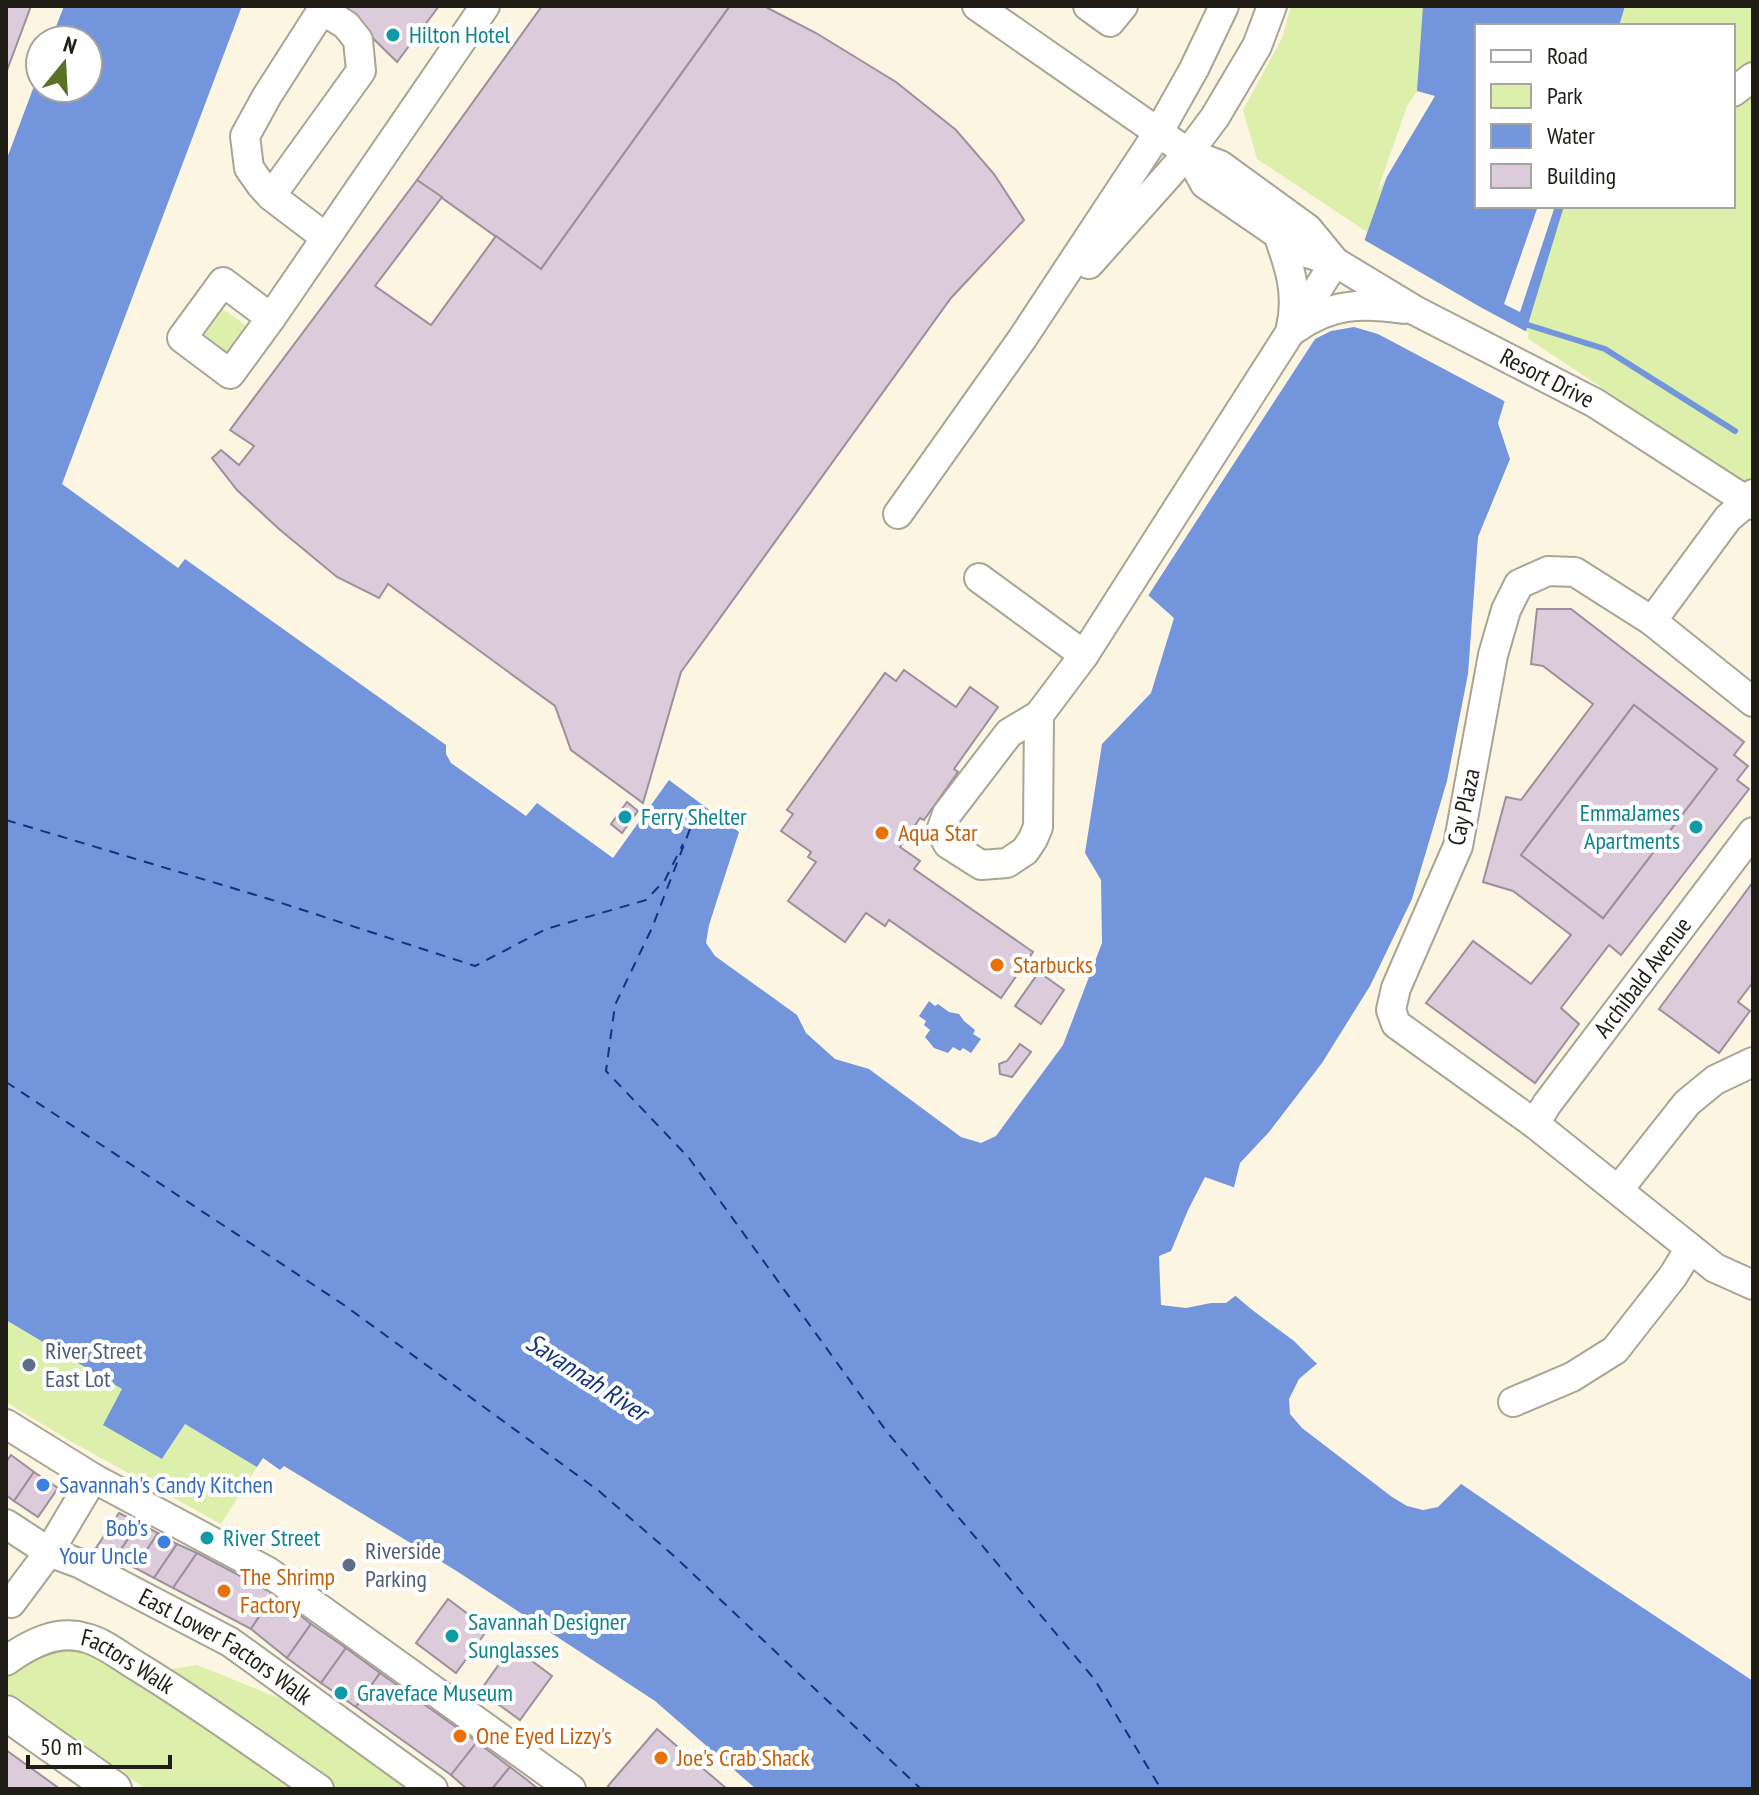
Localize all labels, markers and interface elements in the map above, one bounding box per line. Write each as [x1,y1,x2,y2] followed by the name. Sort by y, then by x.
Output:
[409,19,511,50] place label: Hilton Hotel
[24,24,104,104] north arrow
[1475,24,1735,208] legend
[384,26,402,44] marker: Hilton Hotel
[60,30,80,60] text: N
[1547,40,1588,71] text: Road
[1547,80,1583,111] text: Park
[1547,120,1595,151] text: Water
[1547,160,1616,191] text: Building
[1495,341,1599,415] street label: Resort Drive
[1440,766,1487,848] street label: Cay Plaza
[1580,797,1680,856] place label: EmmaJames Apartments
[641,801,747,832] place label: Ferry Shelter
[616,808,634,826] marker: Ferry Shelter
[898,817,978,848] place label: Aqua Star
[1687,818,1705,836] marker: EmmaJames Apartments
[873,824,891,842] marker: Aqua Star
[1587,911,1698,1044] street label: Archibald Avenue
[1013,949,1093,980] place label: Starbucks
[988,956,1006,974] marker: Starbucks
[520,1325,657,1430] water label: Savannah River
[45,1335,143,1394] place label: River Street East Lot
[20,1356,38,1374] marker: River Street East Lot
[59,1469,273,1500] place label: Savannah's Candy Kitchen
[34,1476,52,1494] marker: Savannah's Candy Kitchen
[59,1512,148,1571] place label: Bob's Your Uncle
[223,1522,321,1553] place label: River Street
[198,1529,216,1547] marker: River Street
[155,1533,173,1551] marker: Bob's Your Uncle
[365,1535,441,1594] place label: Riverside Parking
[340,1556,358,1574] marker: Riverside Parking
[240,1561,335,1620] place label: The Shrimp Factory
[134,1581,319,1712] street label: East Lower Factors Walk
[215,1582,233,1600] marker: The Shrimp Factory
[468,1606,627,1665] place label: Savannah Designer Sunglasses
[78,1621,181,1701] street label: Factors Walk
[443,1627,461,1645] marker: Savannah Designer Sunglasses
[357,1677,513,1708] place label: Graveface Museum
[332,1684,350,1702] marker: Graveface Museum
[28,1719,170,1769] scale bar
[476,1720,612,1751] place label: One Eyed Lizzy's
[451,1727,469,1745] marker: One Eyed Lizzy's
[40,1731,82,1762] text: 50 m
[676,1742,810,1773] place label: Joe's Crab Shack
[652,1749,670,1767] marker: Joe's Crab Shack

